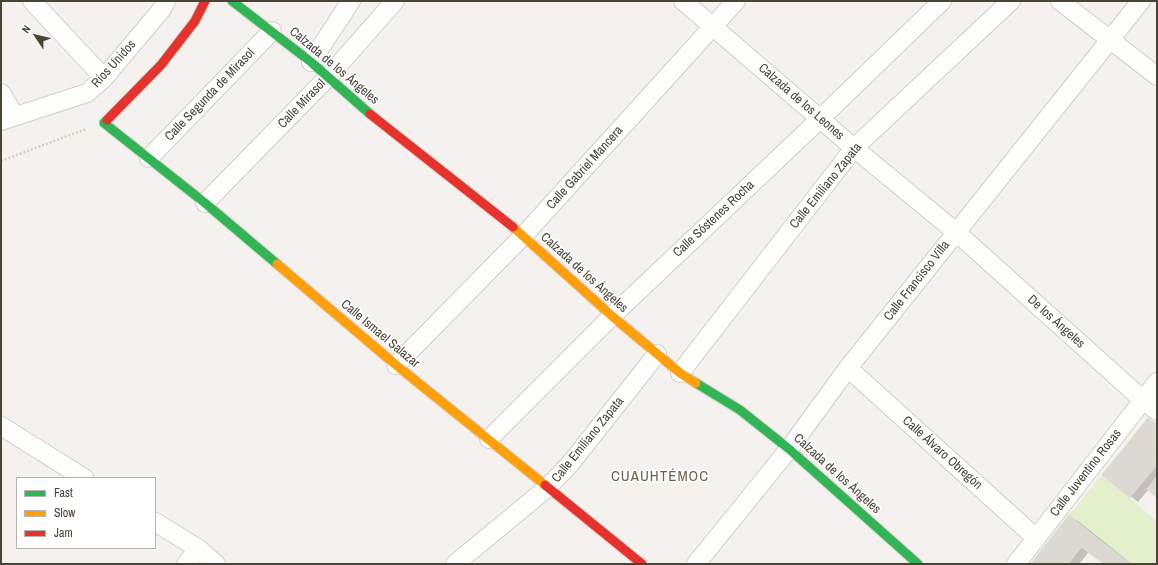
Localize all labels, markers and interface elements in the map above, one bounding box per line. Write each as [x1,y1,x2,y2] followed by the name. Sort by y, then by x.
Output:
[16,16,56,56] north arrow
[19,22,34,36] text: N
[286,24,382,108] street label: Calzada de los Ángeles
[89,37,139,91] street label: Ríos Unidos
[162,45,258,145] street label: Calle Segunda de Mirasol
[755,61,847,143] street label: Calzada de los Leones
[275,76,329,132] street label: Calle Mirasol
[544,123,626,213] street label: Calle Gabriel Mancera
[787,140,865,232] street label: Calle Emiliano Zapata
[670,177,758,261] street label: Calle Sóstenes Rocha
[537,230,631,316] street label: Calzada de los Ángeles
[881,238,953,324] street label: Calle Francisco Villa
[1024,292,1088,352] street label: De los Ángeles
[338,297,422,371] street label: Calle Ismael Salazar
[549,394,627,486] street label: Calle Emiliano Zapata
[899,413,985,493] street label: Calle Álvaro Obregón
[1047,426,1125,520] street label: Calle Juventino Rosas
[790,431,884,517] street label: Calzada de los Ángeles
[611,468,709,486] district label: CUAUHTÉMOC
[16,477,156,549] legend
[54,485,73,501] text: Fast
[54,505,75,521] text: Slow
[54,525,73,541] text: Jam

